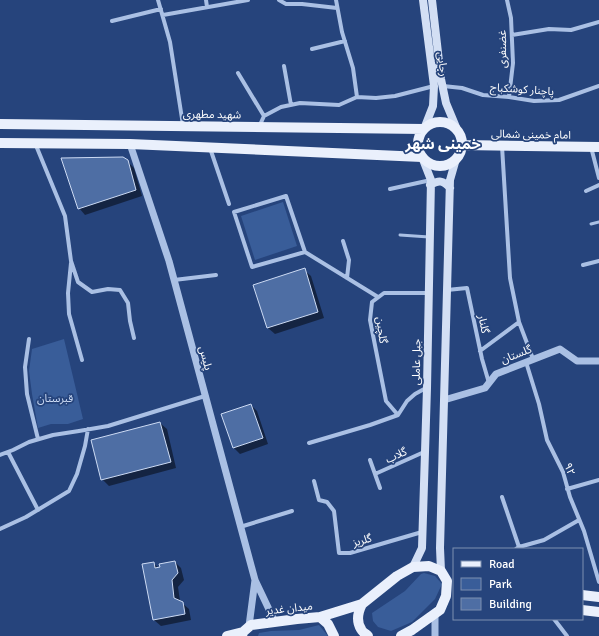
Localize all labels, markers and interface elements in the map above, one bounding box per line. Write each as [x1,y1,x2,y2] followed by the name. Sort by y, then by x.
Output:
[496,29,509,68] street label: غضنفری
[434,51,450,77] street label: رجایی
[489,81,555,99] street label: پاچنار کوشکباج
[183,107,242,122] street label: شهید مطهری
[491,127,571,143] street label: امام خمینی شمالی
[404,135,481,153] district label: خمینی شهر
[475,313,492,335] street label: گلنار
[372,316,390,345] street label: گلچین
[410,338,423,385] street label: جبل عاملی
[499,342,534,366] street label: گلستان
[195,345,215,372] street label: پلیس
[37,392,73,405] park label: قبرستان
[383,445,409,466] street label: گلاب
[561,461,578,477] street label: ۹۲
[350,531,374,550] street label: گلریز
[453,548,583,620] legend
[489,557,515,572] text: Road
[489,577,512,592] text: Park
[489,597,532,612] text: Building
[264,600,313,618] street label: میدان غدیر

